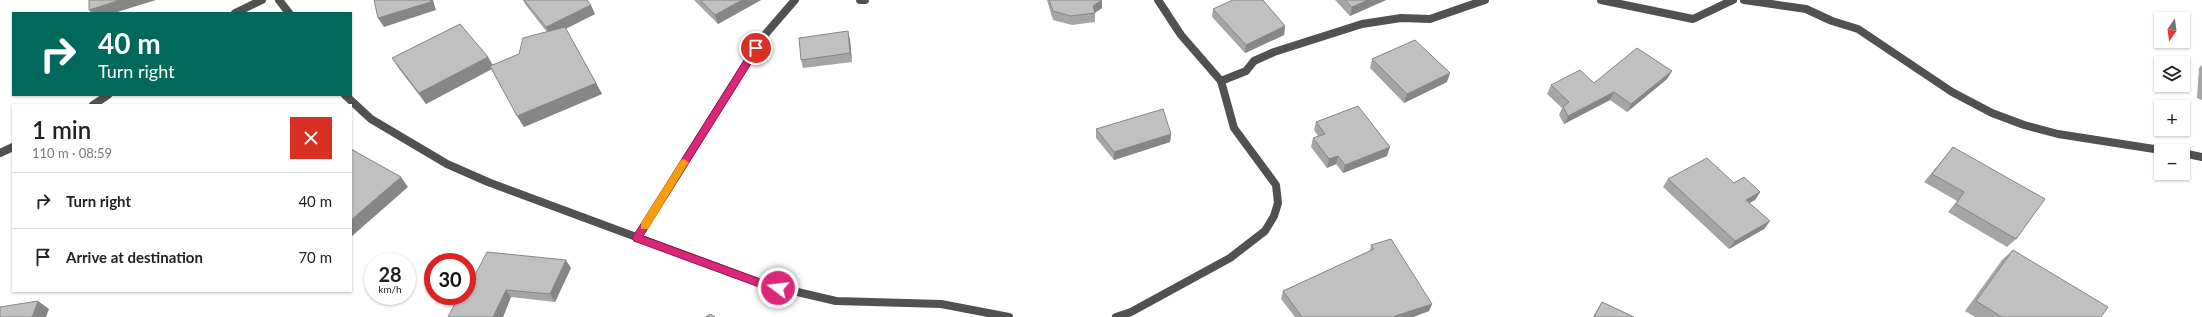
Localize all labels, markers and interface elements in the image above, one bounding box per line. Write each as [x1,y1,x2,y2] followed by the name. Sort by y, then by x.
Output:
[2154,12,2190,48] north arrow
[2154,12,2190,180] map controls
[98,26,161,60] text: 40 m
[32,28,84,80] icon: right
[739,31,773,65] pin
[745,37,767,59] icon: arrive
[2154,56,2190,92] button: layers
[98,60,175,82] text: Turn right
[2154,100,2190,136] button: +
[32,115,91,144] text: 1 min
[290,117,332,159] button: close
[2154,144,2190,180] button: −
[32,145,112,161] text: 110 m · 08:59
[32,190,54,212] icon: right
[66,192,131,210] text: Turn right
[298,192,332,210] text: 40 m
[32,246,54,268] icon: arrive
[66,248,203,266] text: Arrive at destination
[298,248,332,266] text: 70 m
[424,253,476,305] speed limit sign: 30
[378,262,402,286] text: 28
[757,267,799,309] position arrow
[378,283,402,295] text: km/h

